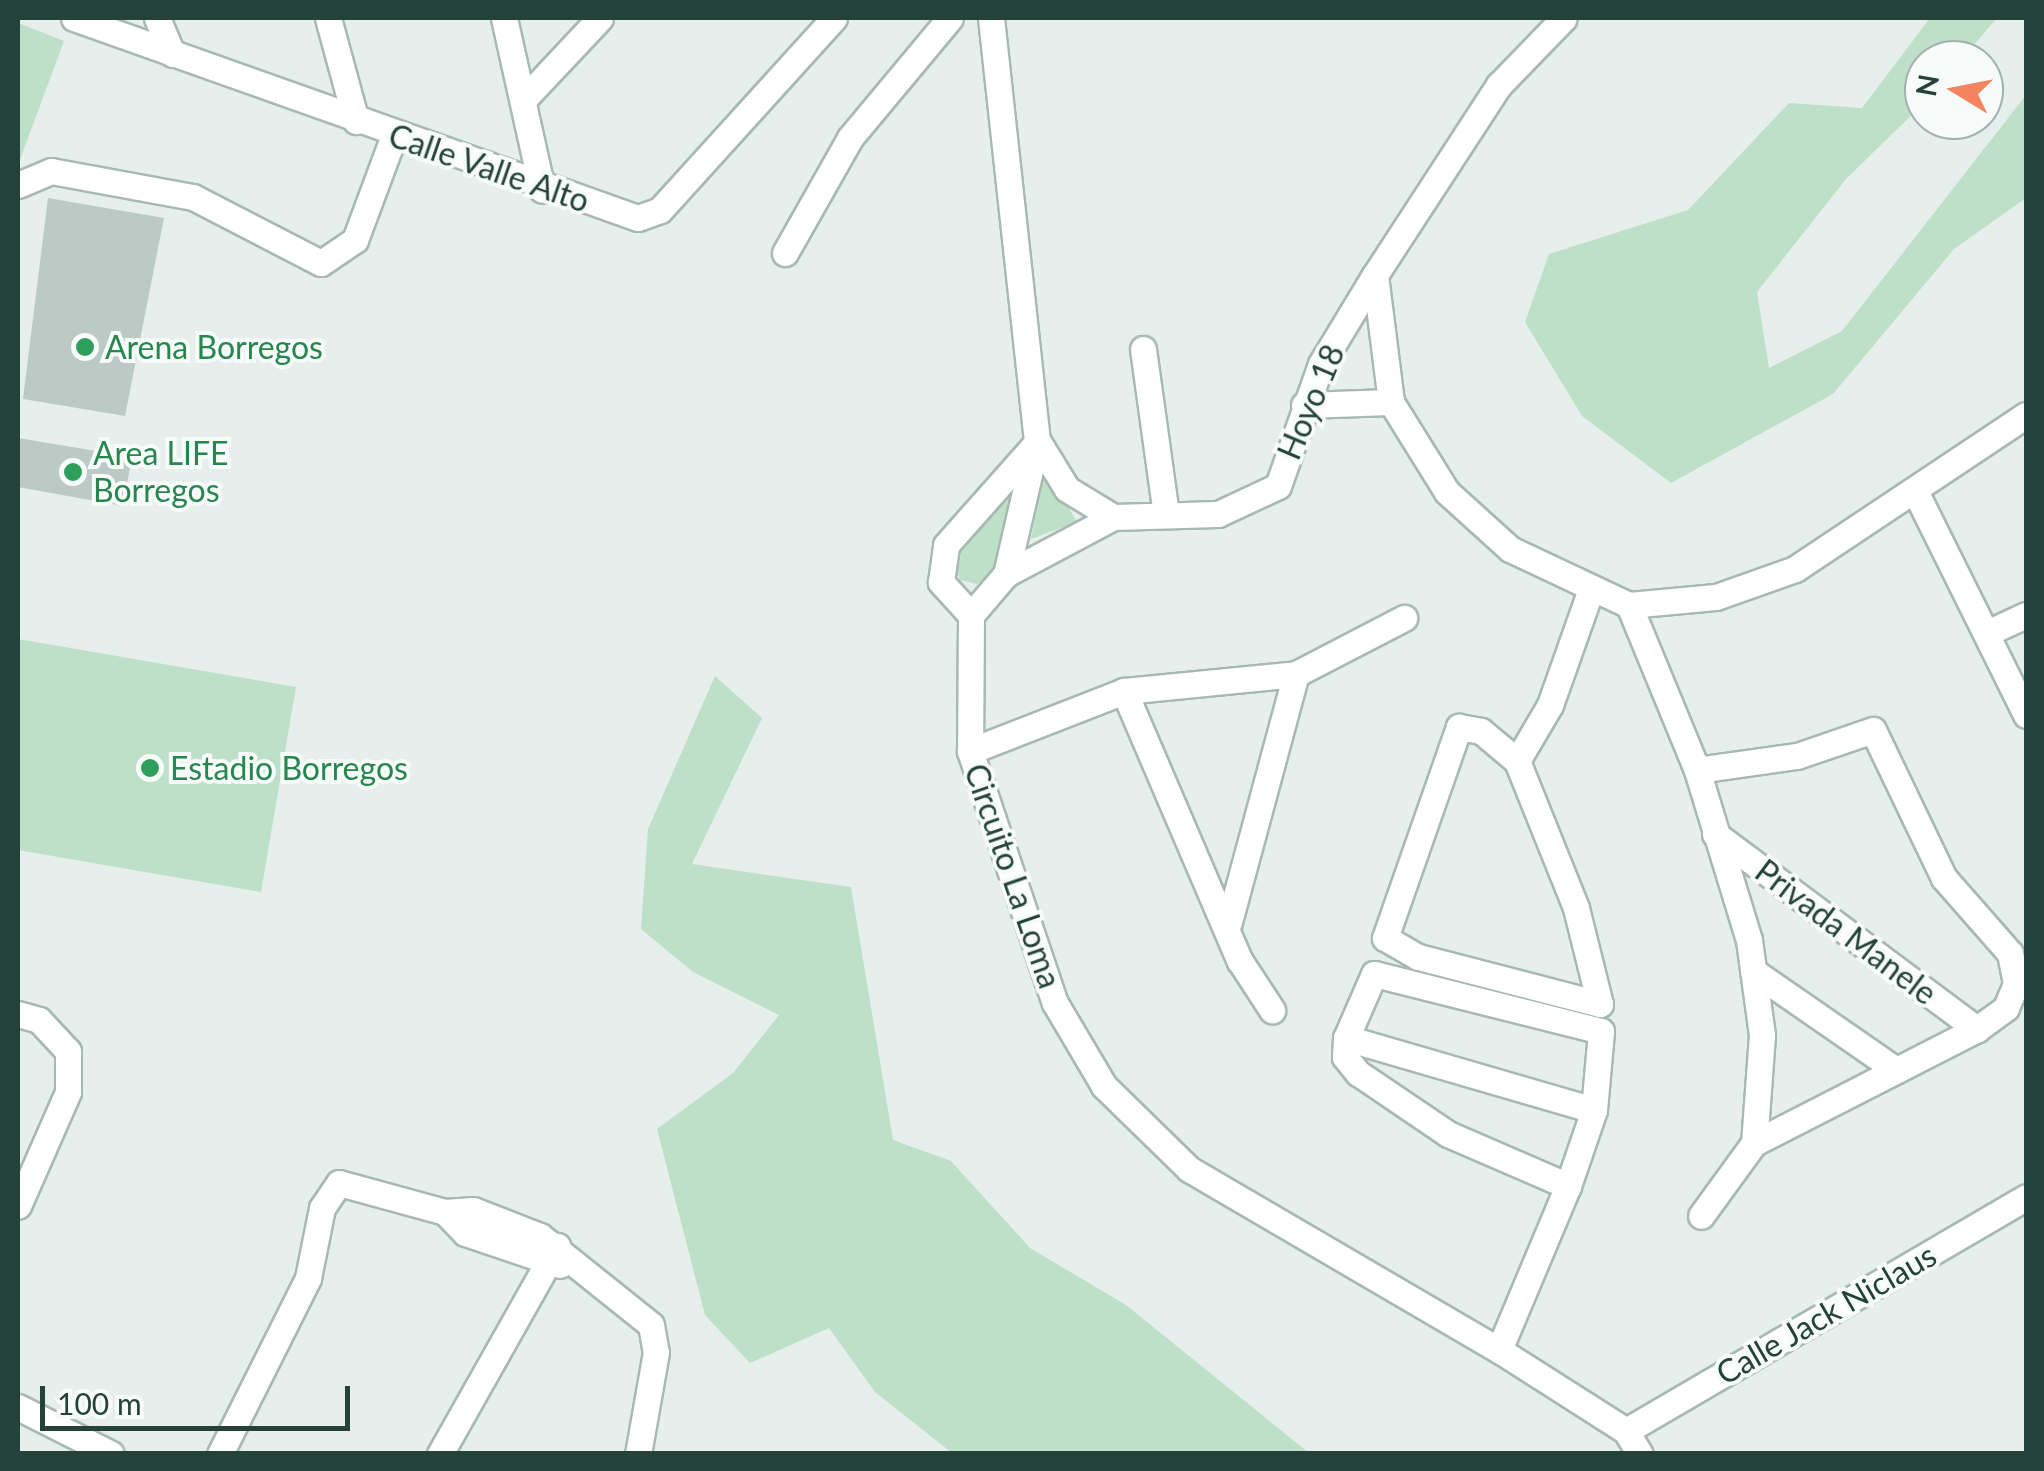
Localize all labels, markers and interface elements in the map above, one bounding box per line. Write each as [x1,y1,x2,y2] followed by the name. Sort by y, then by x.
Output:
[1904,40,2004,140] north arrow
[1908,72,1945,99] text: N
[383,115,595,221] street label: Calle Valle Alto
[105,328,323,366] place label: Arena Borregos
[74,336,96,358] marker: Arena Borregos
[1270,339,1352,465] street label: Hoyo 18
[93,435,229,510] place label: Area LIFE Borregos
[62,461,84,483] marker: Area LIFE Borregos
[170,749,408,787] place label: Estadio Borregos
[139,757,161,779] marker: Estadio Borregos
[957,759,1069,993] street label: Circuito La Loma
[1748,851,1944,1013] street label: Privada Manele
[1709,1235,1943,1393] street label: Calle Jack Niclaus
[45,1366,355,1428] scale bar
[57,1385,142,1421] text: 100 m

